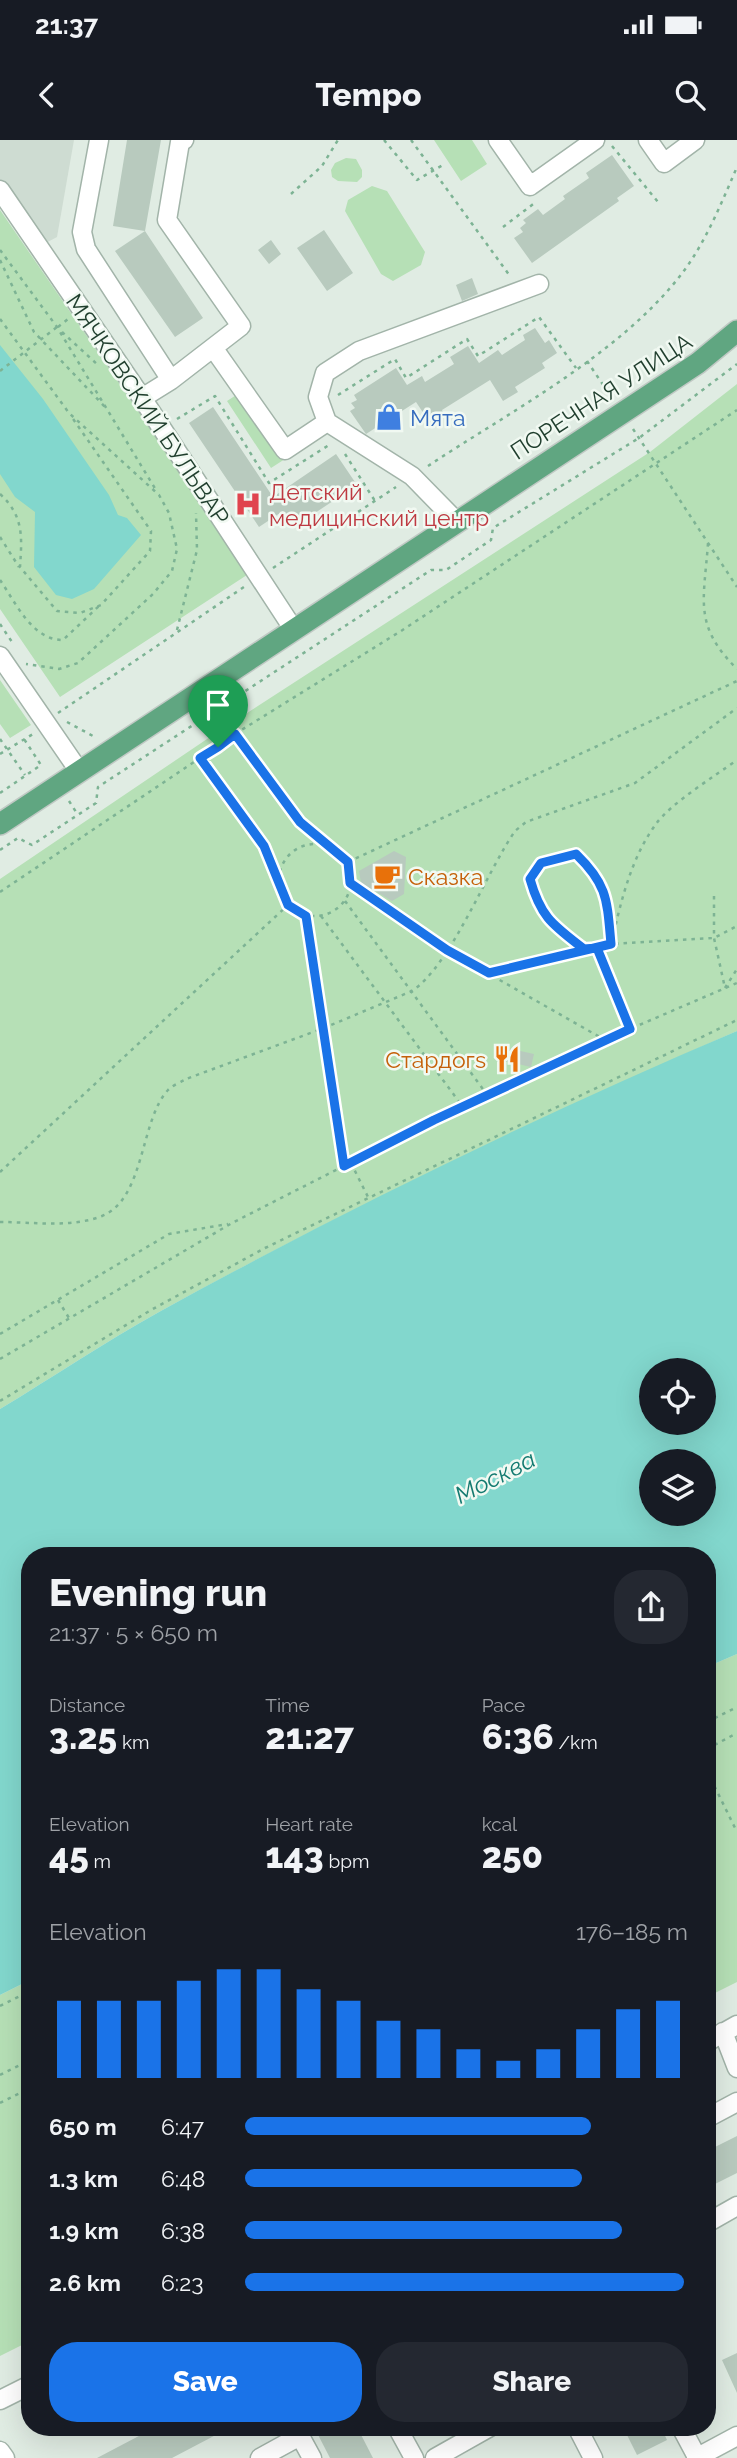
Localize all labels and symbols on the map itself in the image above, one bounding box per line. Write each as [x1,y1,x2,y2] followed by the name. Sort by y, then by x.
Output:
[61,289,235,529] street label: МЯЧКОВСКИЙ БУЛЬВАР
[505,327,697,465] street label: ПОРЕЧНАЯ УЛИЦА
[374,402,404,432] shop icon: Мята
[410,404,466,431] place label: Мята
[269,478,489,531] place label: Детский медицинский центр
[233,489,263,519] hospital icon: Детский медицинский центр
[188,675,248,747] pin
[372,861,402,891] cafe icon: Сказка
[408,863,483,890] place label: Сказка
[492,1044,522,1074] restaurant icon: Стардогs
[385,1046,486,1073] place label: Стардогs
[450,1444,540,1510] water label: Москва

